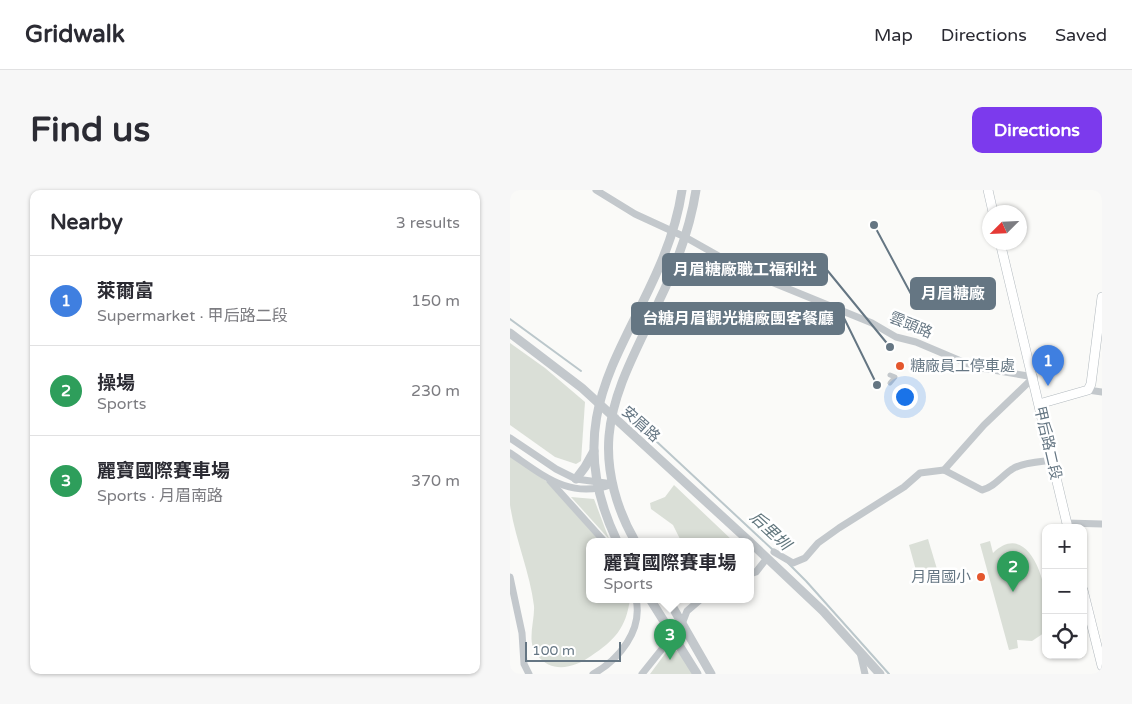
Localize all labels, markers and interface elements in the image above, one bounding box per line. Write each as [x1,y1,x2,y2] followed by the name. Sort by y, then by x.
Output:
[25,20,125,49] text: Gridwalk
[874,24,913,46] text: Map
[941,24,1027,46] text: Directions
[1055,24,1107,46] text: Saved
[972,107,1102,153] button: Directions
[30,109,150,151] text: Find us
[982,205,1027,250] north arrow
[50,210,123,235] text: Nearby
[396,213,460,233] text: 3 results
[663,254,827,285] callout: 月眉糖廠職工福利社
[673,260,817,280] text: 月眉糖廠職工福利社
[911,278,995,309] callout: 月眉糖廠
[97,280,154,302] text: 萊爾富
[921,284,985,304] text: 月眉糖廠
[61,291,71,311] text: 1
[411,291,460,311] text: 150 m
[632,303,844,334] callout: 台糖月眉觀光糖廠團客餐廳
[97,306,288,326] text: Supermarket · 甲后路二段
[887,308,935,342] street label: 雲頭路
[642,309,834,329] text: 台糖月眉觀光糖廠團客餐廳
[1032,345,1064,386] pin: 1
[910,357,1015,375] place label: 糖廠員工停車處
[894,360,906,372] marker: 糖廠員工停車處
[97,372,135,394] text: 操場
[61,381,71,401] text: 2
[411,381,460,401] text: 230 m
[892,384,918,410] your location
[97,394,146,414] text: Sports
[618,402,664,446] street label: 安眉路
[1031,404,1065,482] street label: 甲后路二段
[97,460,230,482] text: 麗寶國際賽車場
[61,471,71,491] text: 3
[411,471,460,491] text: 370 m
[97,486,223,506] text: Sports · 月眉南路
[746,507,796,556] water label: 后里圳
[1042,524,1087,659] map controls
[1042,524,1087,569] button: +
[586,538,754,603] popup
[997,551,1029,592] pin: 2
[603,552,737,574] text: 麗寶國際賽車場
[911,568,971,586] place label: 月眉國小
[1042,569,1087,614] button: −
[975,571,987,583] marker: 月眉國小
[603,574,653,594] text: Sports
[1042,614,1087,659] button: locate
[654,619,686,660] pin: 3
[525,639,621,662] scale bar
[532,642,575,659] text: 100 m

